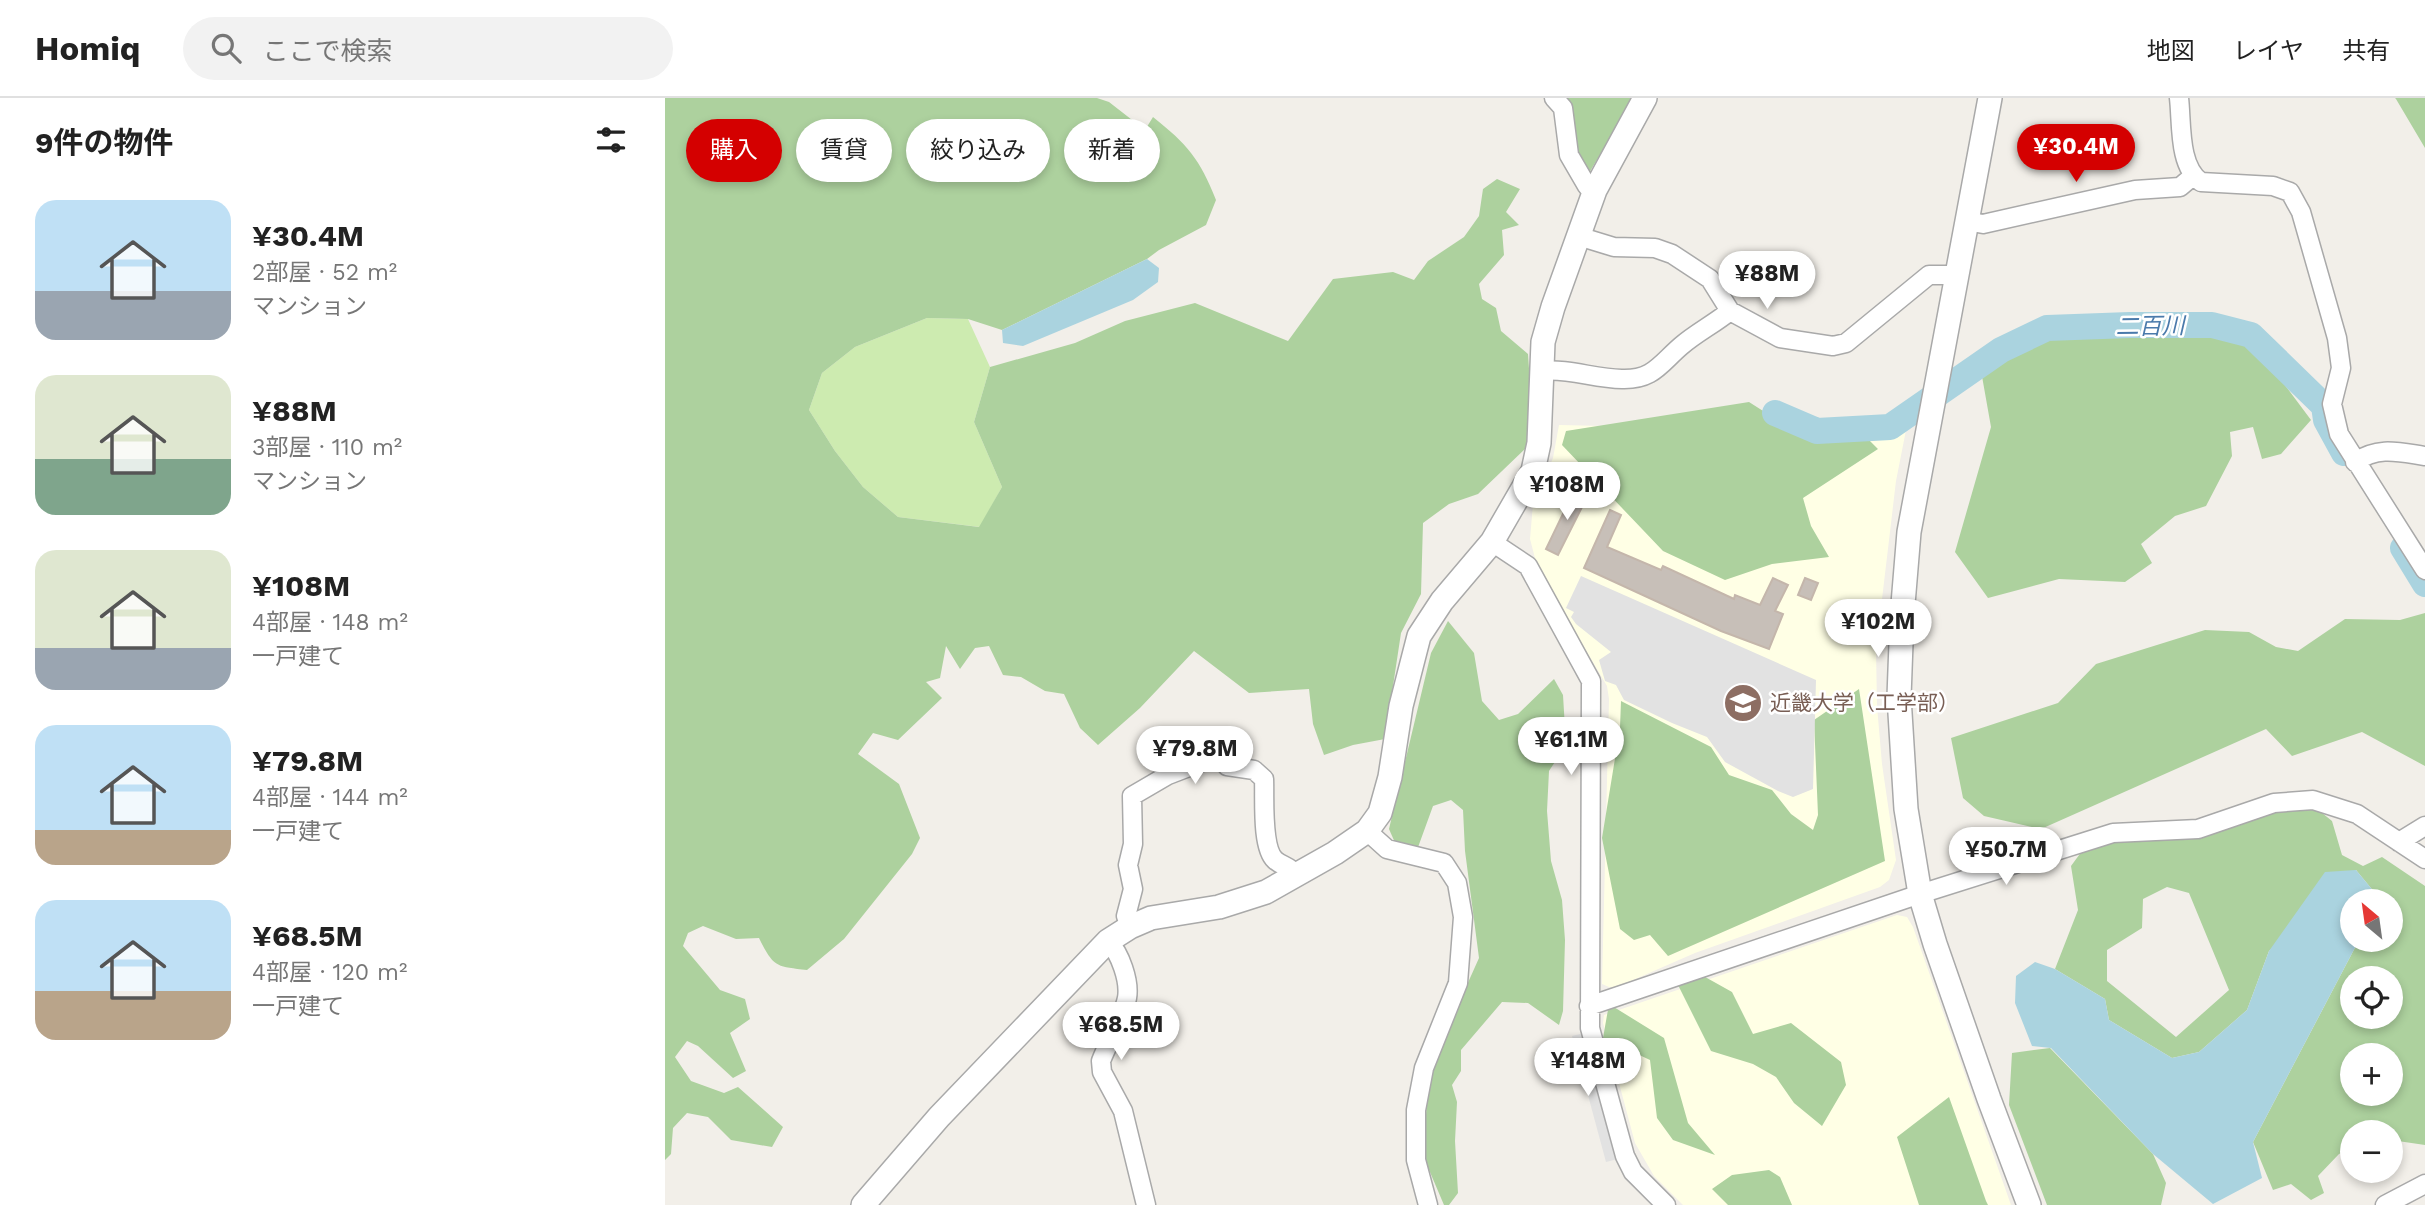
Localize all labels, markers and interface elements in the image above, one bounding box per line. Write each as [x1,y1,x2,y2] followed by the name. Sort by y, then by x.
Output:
[183,17,673,80] search box
[35,29,141,68] text: Homiq
[207,29,245,67] icon: search
[263,36,393,66] text: ここで検索
[2147,37,2195,65] text: 地図
[2233,37,2304,65] text: レイヤ
[2342,37,2390,65] text: 共有
[686,119,782,182] chip: 購入
[796,119,892,182] chip: 賃貸
[906,119,1050,182] chip: 絞り込み
[1064,119,1160,182] chip: 新着
[592,121,630,159] icon: filters
[35,125,173,160] text: 9件の物件
[2019,125,2133,184] pin: ¥30.4M
[2033,133,2119,160] text: ¥30.4M
[252,218,364,253] text: ¥30.4M
[91,228,175,312] icon: home
[1726,252,1808,311] pin: ¥88M
[252,259,397,286] text: 2部屋 · 52 m²
[1734,260,1800,287] text: ¥88M
[252,293,367,320] text: マンション
[2115,312,2188,341] water label: 二百川
[252,393,337,428] text: ¥88M
[91,403,175,487] icon: home
[252,434,402,461] text: 3部屋 · 110 m²
[1518,462,1616,522] pin: ¥108M
[252,468,367,495] text: マンション
[1529,471,1605,498] text: ¥108M
[252,568,350,603] text: ¥108M
[91,578,175,662] icon: home
[1829,600,1927,659] pin: ¥102M
[1841,608,1915,635] text: ¥102M
[252,609,408,636] text: 4部屋 · 148 m²
[252,643,344,670] text: 一戸建て
[1722,682,1764,724] school or university icon: 近畿大学（工学部）
[1770,690,1959,715] place label: 近畿大学（工学部）
[1514,718,1628,777] pin: ¥61.1M
[1138,726,1252,786] pin: ¥79.8M
[1534,726,1608,753] text: ¥61.1M
[1152,735,1238,762] text: ¥79.8M
[252,743,363,778] text: ¥79.8M
[91,753,175,837] icon: home
[252,784,408,811] text: 4部屋 · 144 m²
[252,818,344,845] text: 一戸建て
[1949,828,2063,887] pin: ¥50.7M
[1965,836,2047,863] text: ¥50.7M
[2340,889,2403,952] north arrow
[2340,889,2403,1183] map controls
[252,918,363,953] text: ¥68.5M
[91,928,175,1012] icon: home
[252,959,407,986] text: 4部屋 · 120 m²
[2340,966,2403,1029] button: locate
[252,993,344,1020] text: 一戸建て
[1064,1002,1178,1062] pin: ¥68.5M
[1079,1011,1163,1038] text: ¥68.5M
[1539,1038,1637,1098] pin: ¥148M
[2340,1043,2403,1106] button: +
[1550,1047,1626,1074] text: ¥148M
[2340,1120,2403,1183] button: −

